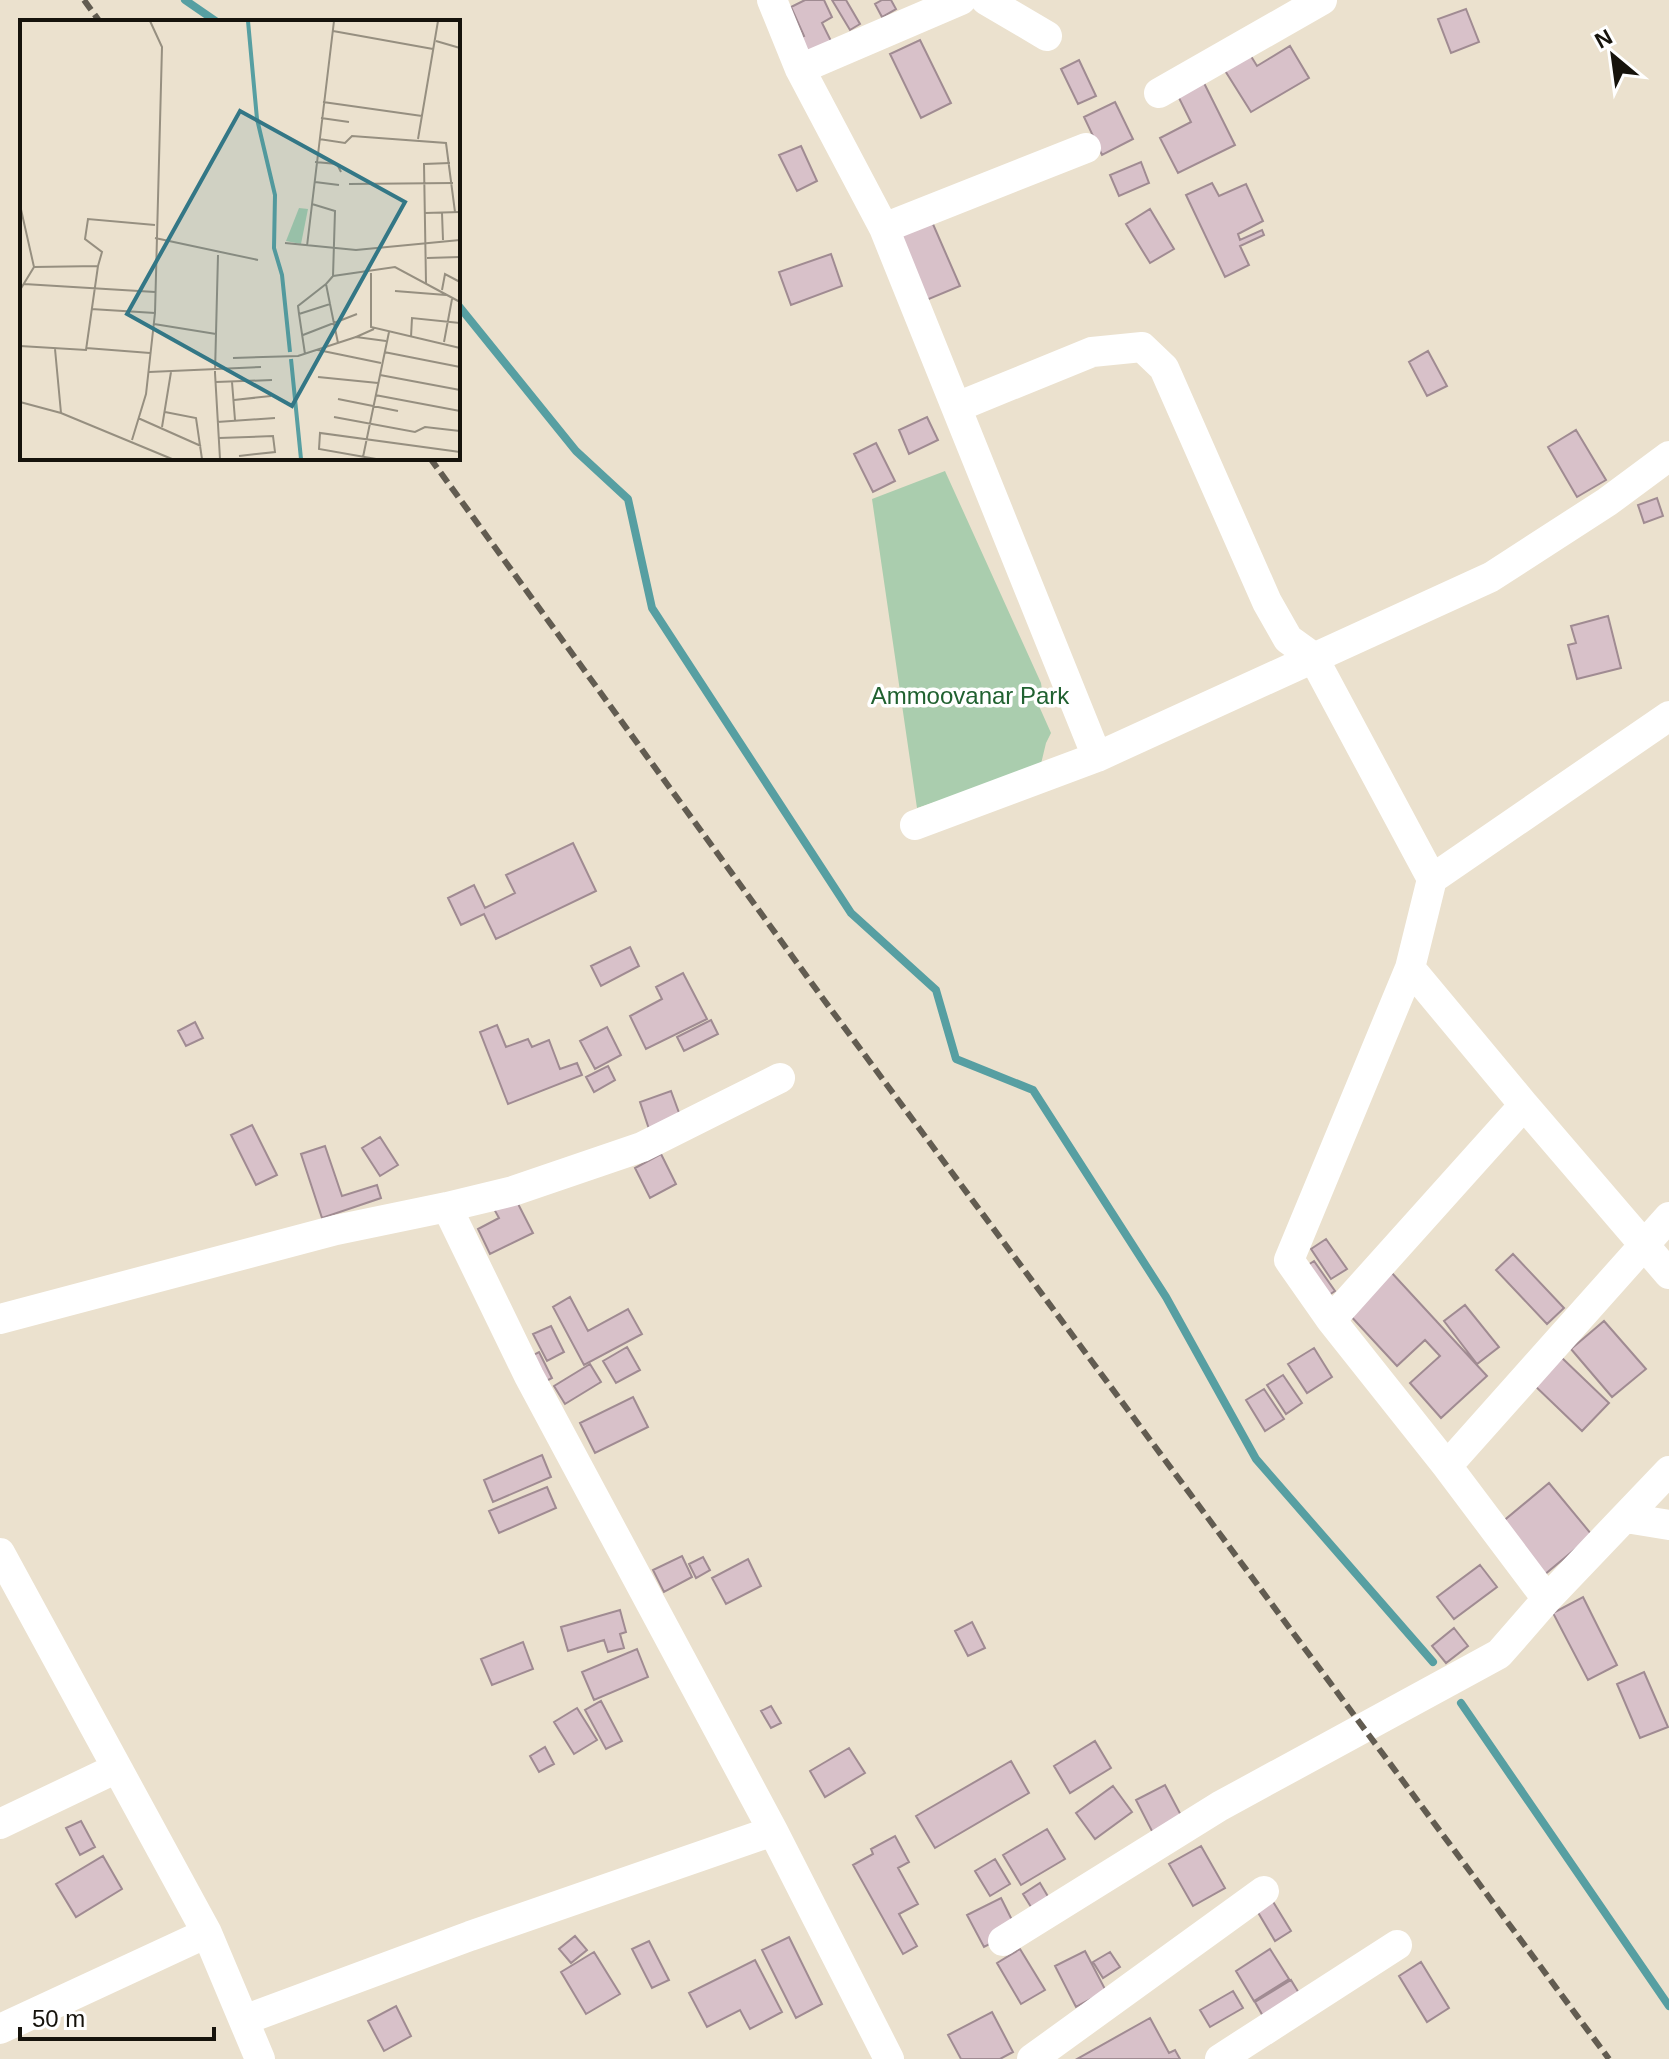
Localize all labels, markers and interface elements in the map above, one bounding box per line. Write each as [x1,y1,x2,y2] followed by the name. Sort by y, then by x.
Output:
[1573,16,1653,96] north arrow
[20,20,460,460] inset map
[1591,24,1617,54] text: N
[871,682,1070,709] park label: Ammoovanar Park
[20,1991,214,2041] scale bar
[32,2005,85,2032] text: 50 m

